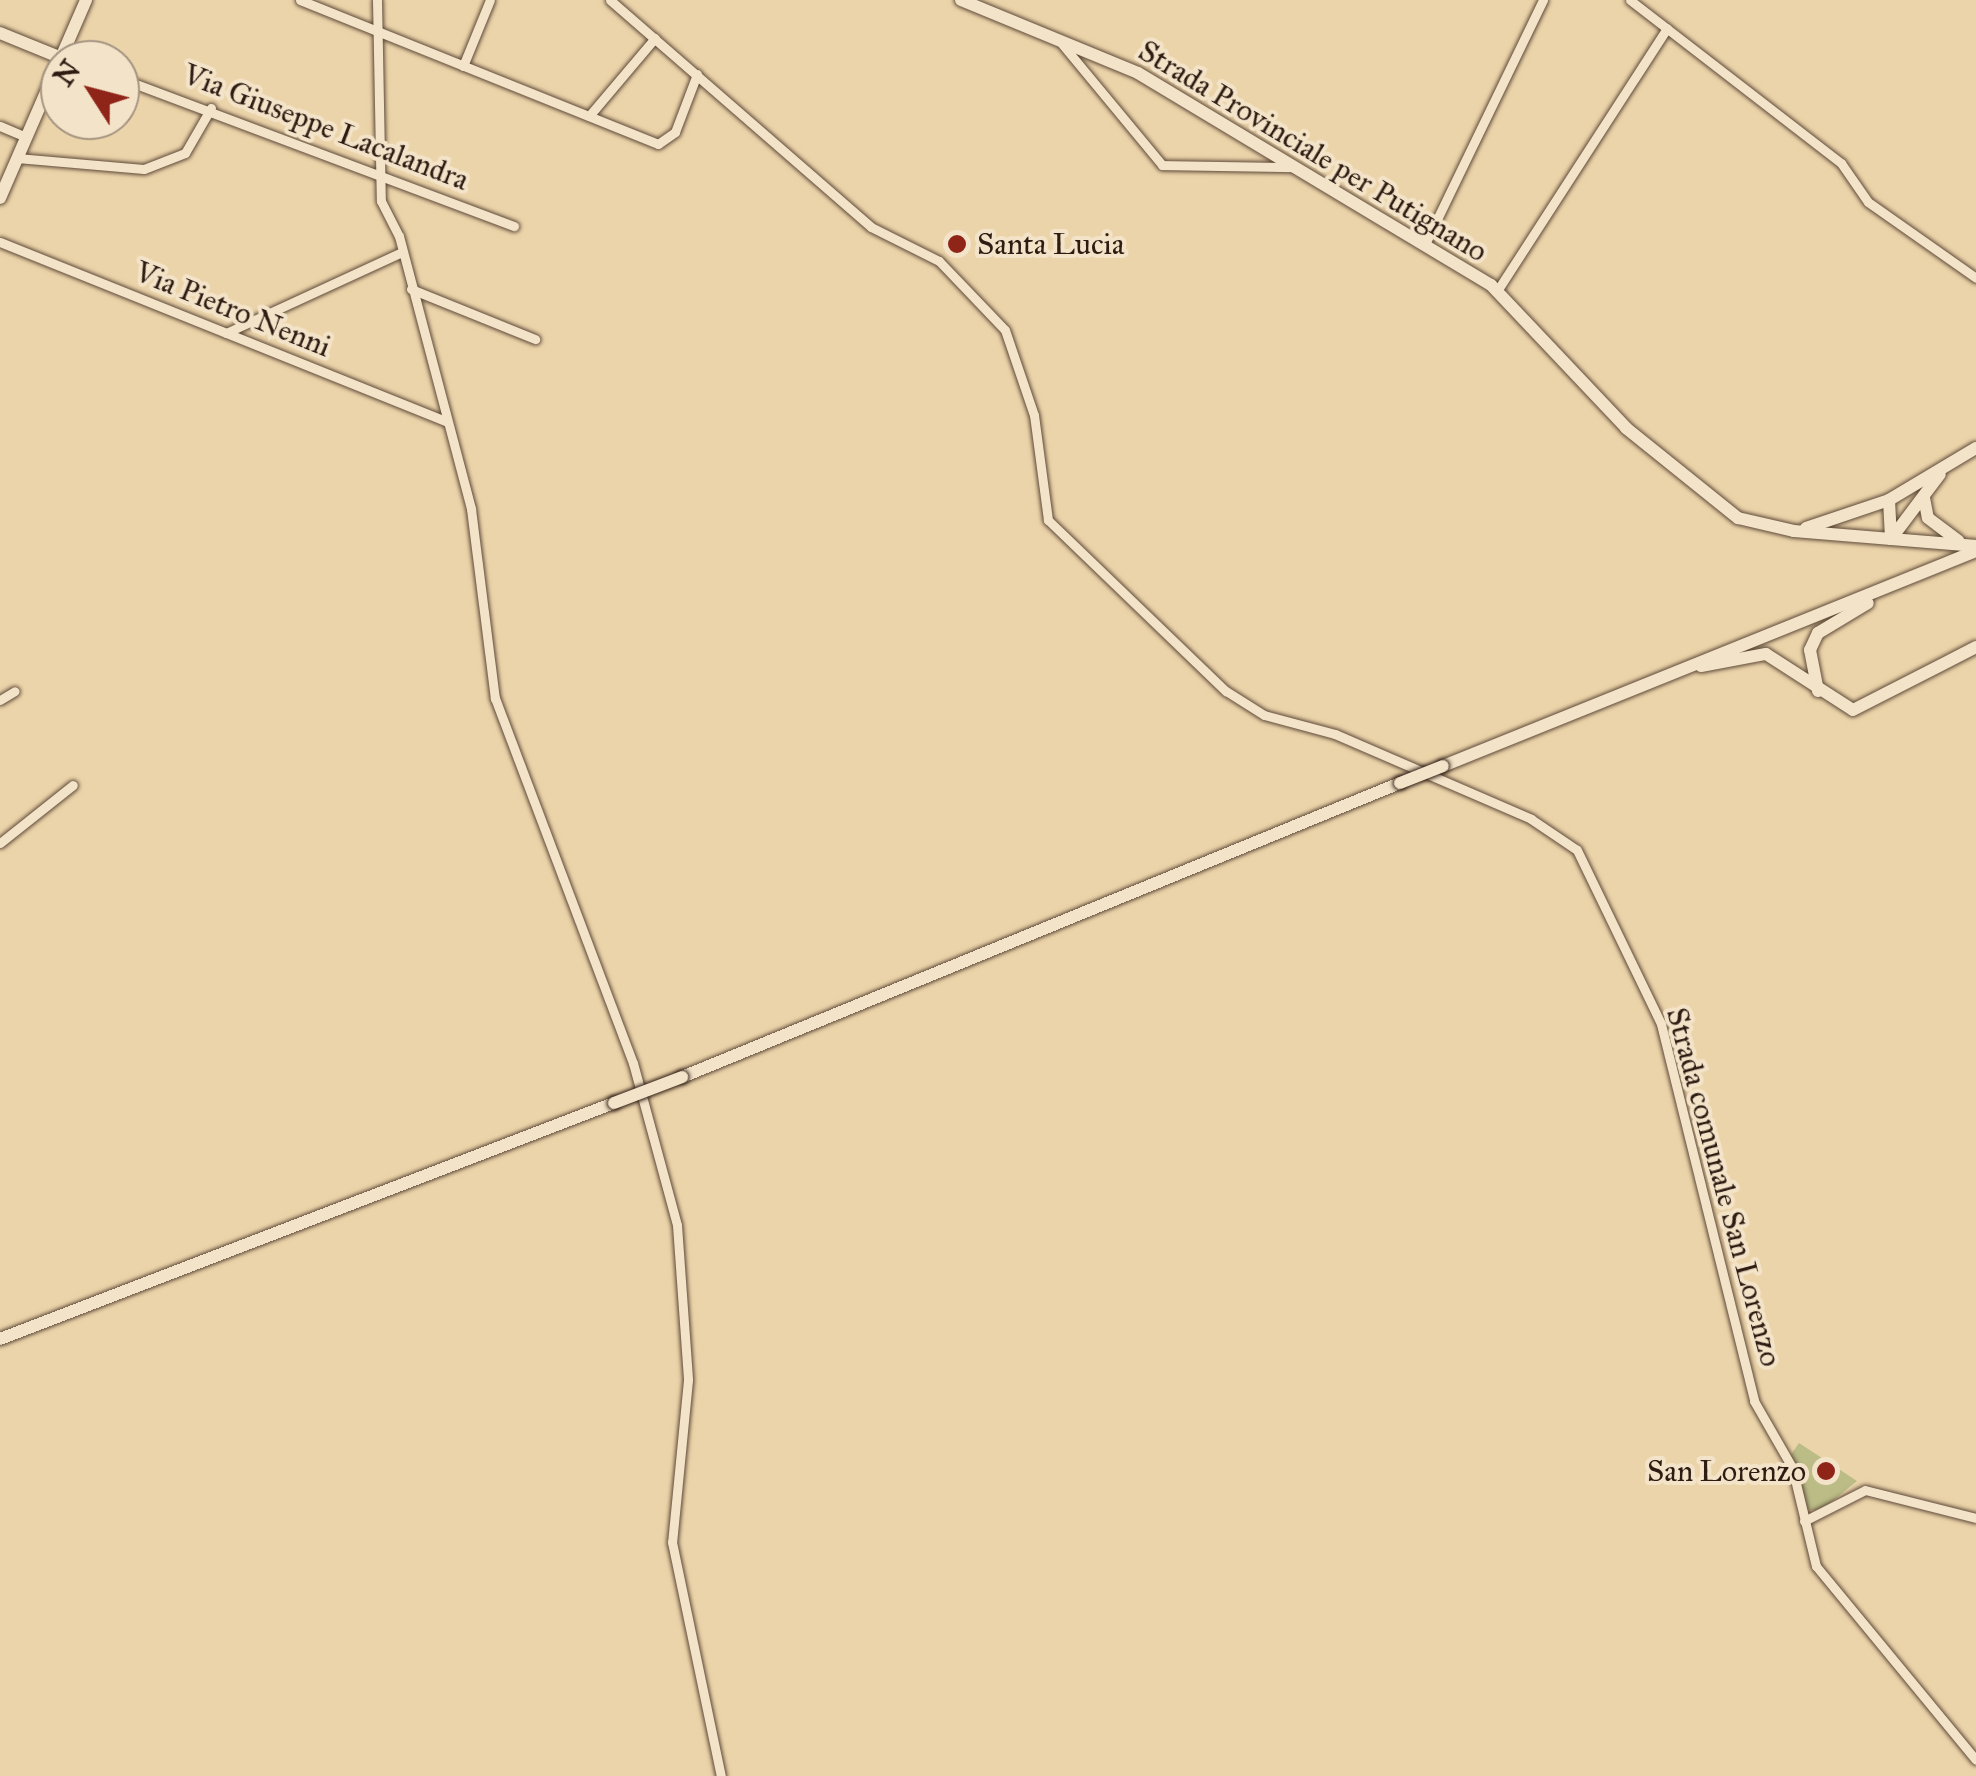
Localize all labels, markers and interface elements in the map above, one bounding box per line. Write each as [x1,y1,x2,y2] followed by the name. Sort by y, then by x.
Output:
[1132,32,1494,270] street label: Strada Provinciale per Putignano
[40,40,140,140] north arrow
[46,53,88,93] text: N
[178,56,474,198] street label: Via Giuseppe Lacalandra
[977,226,1124,262] place label: Santa Lucia
[946,233,968,255] marker: Santa Lucia
[130,253,336,365] street label: Via Pietro Nenni
[1659,1004,1789,1370] street label: Strada comunale San Lorenzo
[1647,1453,1806,1489] place label: San Lorenzo
[1815,1460,1837,1482] marker: San Lorenzo

